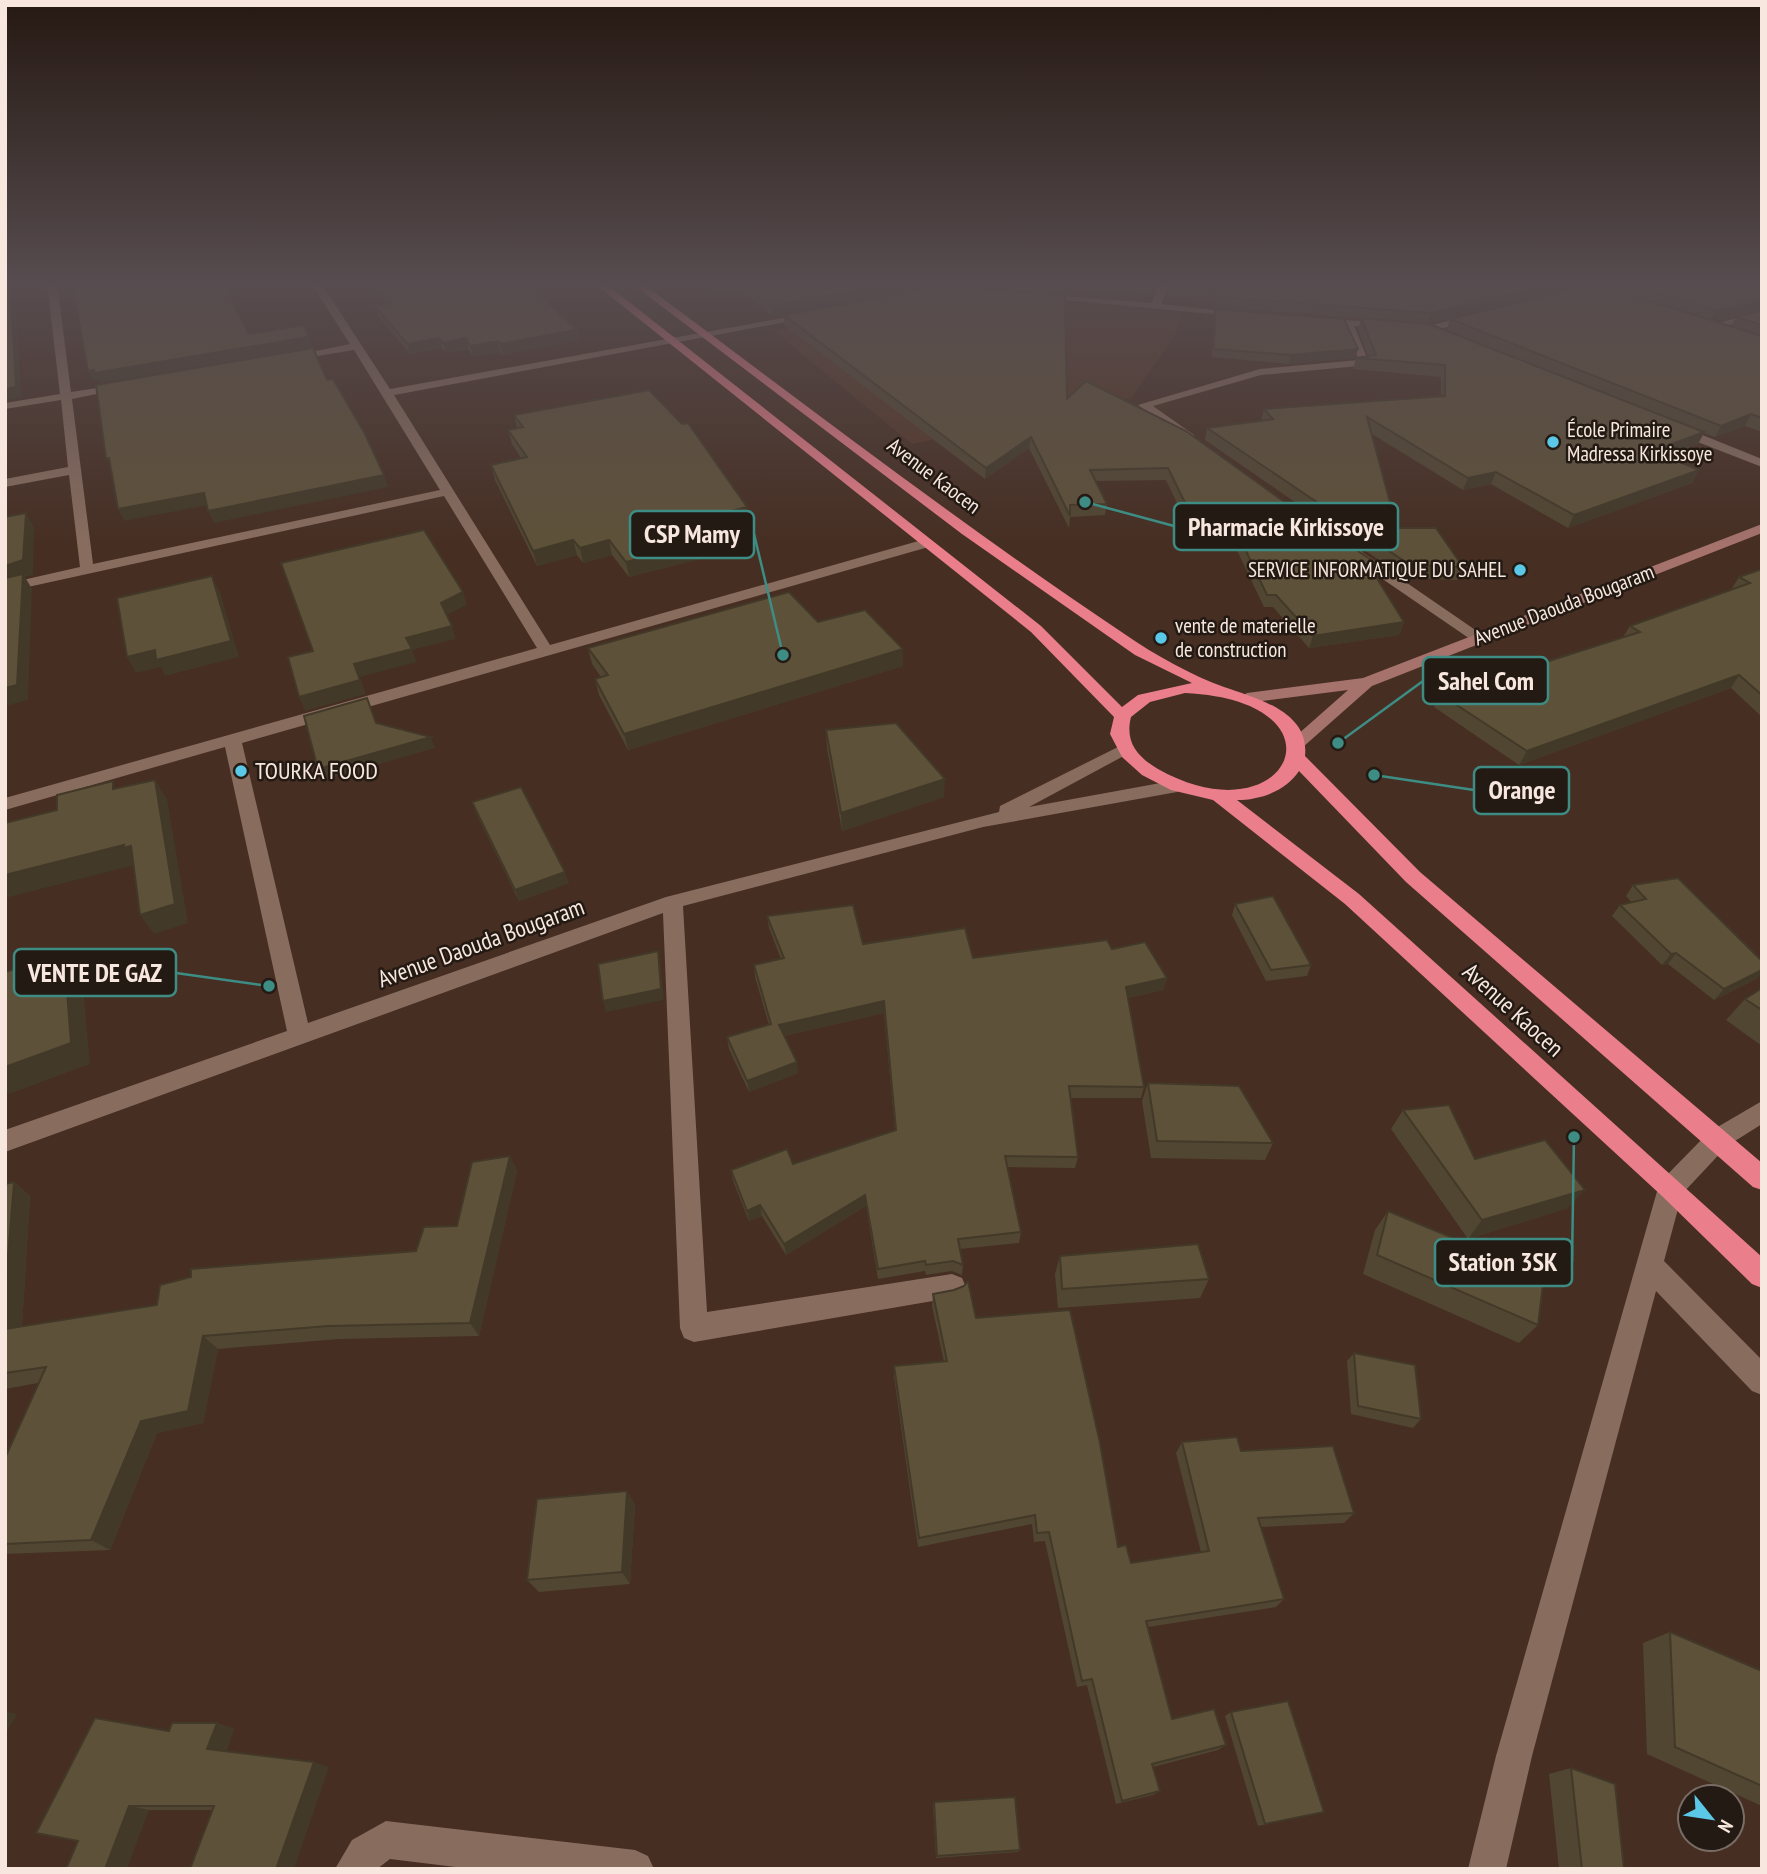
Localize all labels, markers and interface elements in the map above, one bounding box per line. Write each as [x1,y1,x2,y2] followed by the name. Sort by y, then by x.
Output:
[1567,416,1712,467] place label: École Primaire Madressa Kirkissoye
[882,432,986,519] street label: Avenue Kaocen
[1545,434,1561,450] marker: École Primaire Madressa Kirkissoye
[1174,503,1398,550] callout: Pharmacie Kirkissoye
[1188,510,1384,543] text: Pharmacie Kirkissoye
[630,511,754,558] callout: CSP Mamy
[644,517,741,550] text: CSP Mamy
[1248,556,1506,583] place label: SERVICE INFORMATIQUE DU SAHEL
[1470,558,1658,651] street label: Avenue Daouda Bougaram
[1512,562,1528,578] marker: SERVICE INFORMATIQUE DU SAHEL
[1175,612,1316,663] place label: vente de materielle de construction
[1153,630,1169,646] marker: vente de materielle de construction
[1423,657,1548,704] callout: Sahel Com
[1438,664,1534,697] text: Sahel Com
[255,755,378,786] place label: TOURKA FOOD
[233,763,249,779] marker: TOURKA FOOD
[1474,767,1569,814] callout: Orange
[1488,773,1556,806] text: Orange
[373,891,588,994] street label: Avenue Daouda Bougaram
[14,949,176,996] callout: VENTE DE GAZ
[27,956,163,989] text: VENTE DE GAZ
[1456,956,1570,1063] street label: Avenue Kaocen
[1435,1239,1572,1286] callout: Station 3SK
[1448,1245,1558,1278] text: Station 3SK
[1676,1783,1746,1853] north arrow
[1713,1816,1739,1837] text: N

